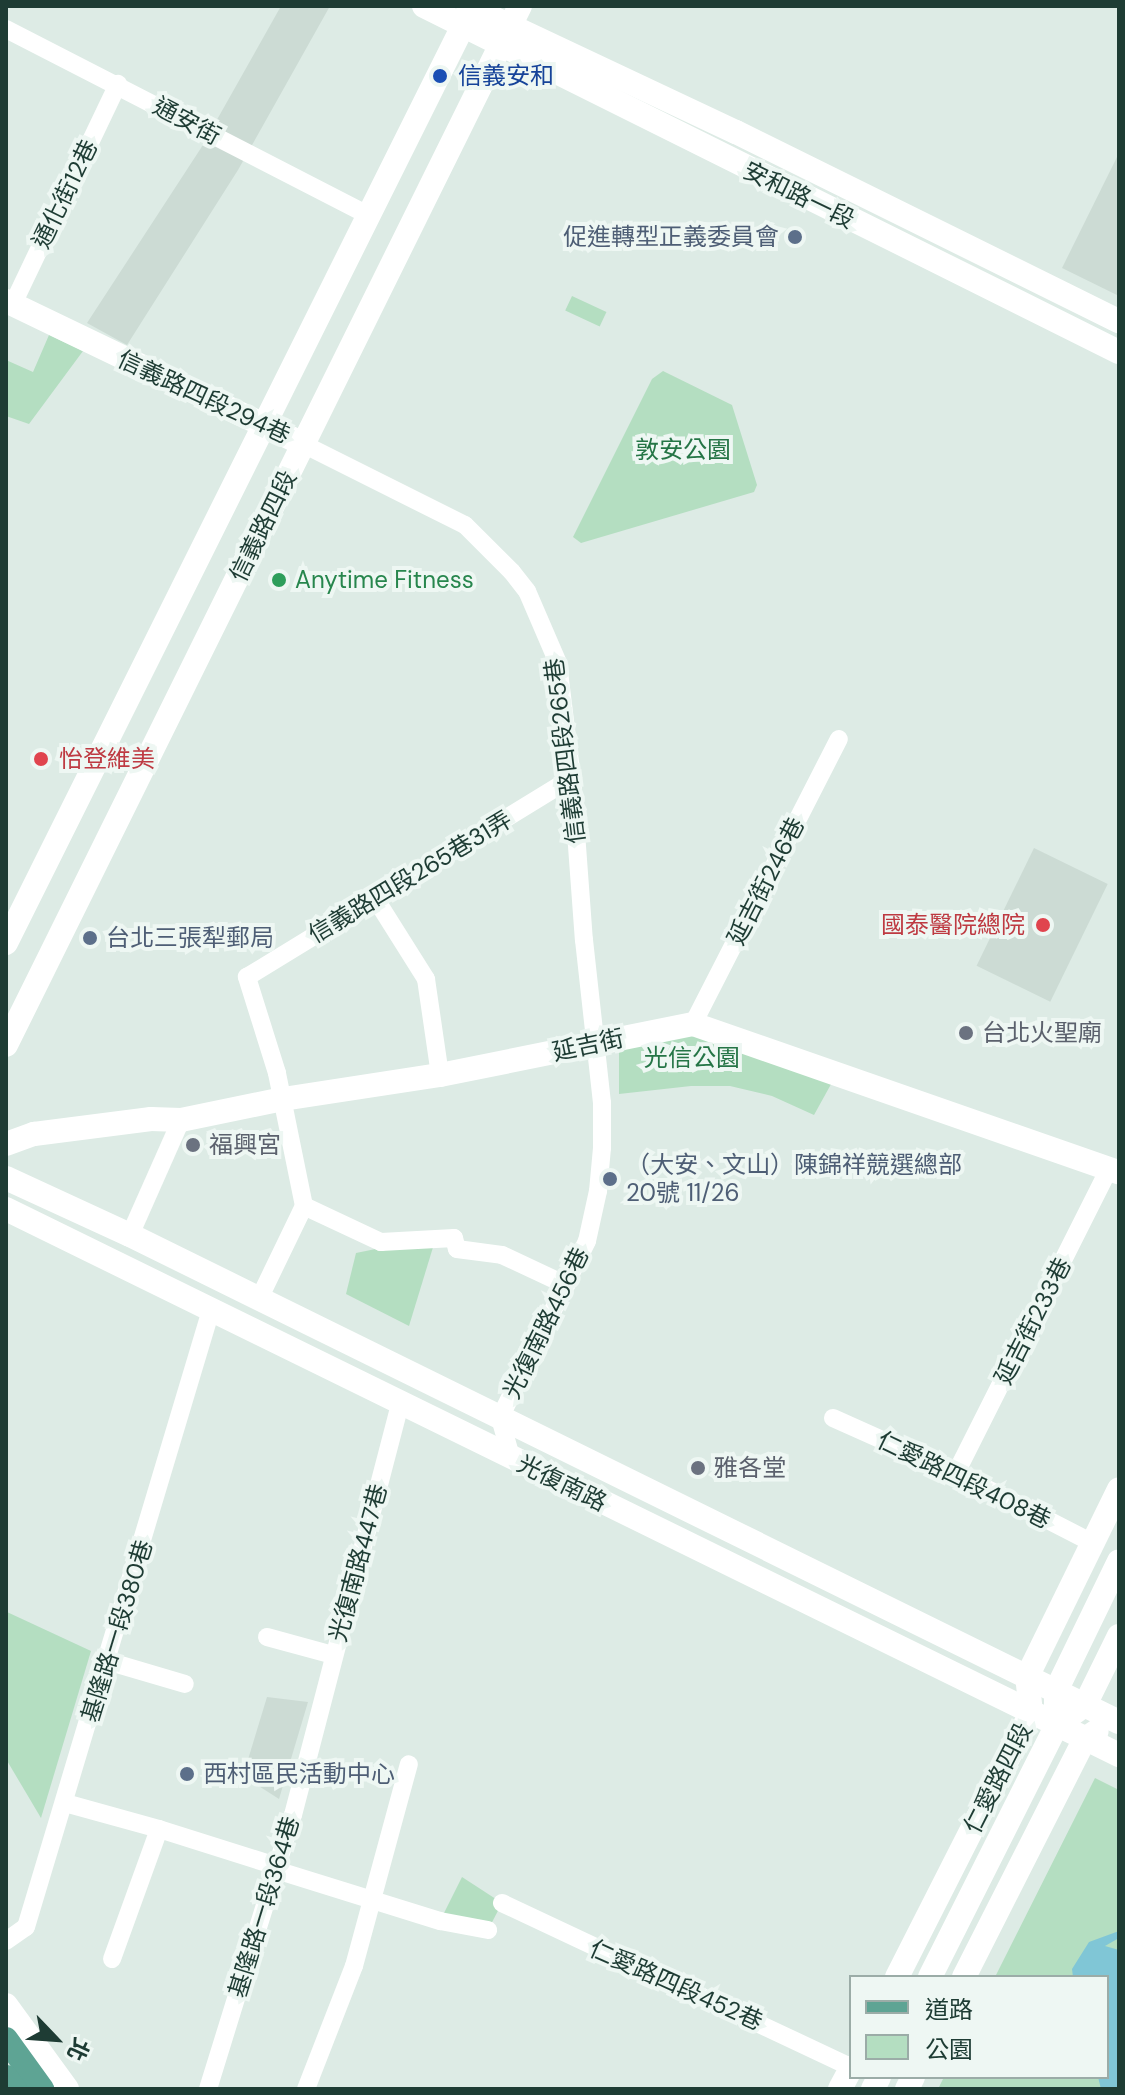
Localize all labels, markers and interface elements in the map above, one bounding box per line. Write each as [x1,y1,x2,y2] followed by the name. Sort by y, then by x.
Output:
[458,62,554,90] place label: 信義安和
[429,65,451,87] marker: 信義安和
[148,91,226,151] street label: 通安街
[26,135,104,253] street label: 通化街12巷
[739,156,859,234] street label: 安和路一段
[563,223,779,251] place label: 促進轉型正義委員會
[786,228,804,246] marker: 促進轉型正義委員會
[113,344,295,450] street label: 信義路四段294巷
[635,436,731,464] park label: 敦安公園
[224,466,302,586] street label: 信義路四段
[295,566,474,594] place label: Anytime Fitness
[270,571,288,589] marker: Anytime Fitness
[539,656,591,846] street label: 信義路四段265巷
[59,745,155,773] place label: 怡登維美
[30,748,52,770] marker: 怡登維美
[303,805,517,949] street label: 信義路四段265巷31弄
[722,813,810,949] street label: 延吉街246巷
[881,911,1025,939] place label: 國泰醫院總院
[1032,914,1054,936] marker: 國泰醫院總院
[106,924,274,952] place label: 台北三張犁郵局
[81,929,99,947] marker: 台北三張犁郵局
[982,1019,1102,1047] place label: 台北火聖廟
[550,1023,626,1067] street label: 延吉街
[957,1024,975,1042] marker: 台北火聖廟
[644,1044,740,1072] park label: 光信公園
[209,1131,281,1159] place label: 福興宮
[184,1136,202,1154] marker: 福興宮
[626,1151,962,1207] place label: （大安、文山）陳錦祥競選總部 20號 11/26
[601,1170,619,1188] marker: （大安、文山）陳錦祥競選總部 20號 11/26
[497,1243,595,1403] street label: 光復南路456巷
[989,1253,1077,1389] street label: 延吉街233巷
[872,1426,1056,1534] street label: 仁愛路四段408巷
[513,1449,611,1517] street label: 光復南路
[714,1454,786,1482] place label: 雅各堂
[689,1459,707,1477] marker: 雅各堂
[323,1481,393,1645] street label: 光復南路447巷
[76,1536,158,1726] street label: 基隆路一段380巷
[958,1718,1038,1838] street label: 仁愛路四段
[203,1760,395,1788] place label: 西村區民活動中心
[178,1765,196,1783] marker: 西村區民活動中心
[223,1813,305,2001] street label: 基隆路一段364巷
[585,1934,767,2036] street label: 仁愛路四段452巷
[849,1975,1109,2079] legend
[925,1994,973,2025] text: 道路
[16,1999,96,2079] north arrow
[60,2033,96,2065] text: 北
[925,2034,973,2065] text: 公園

